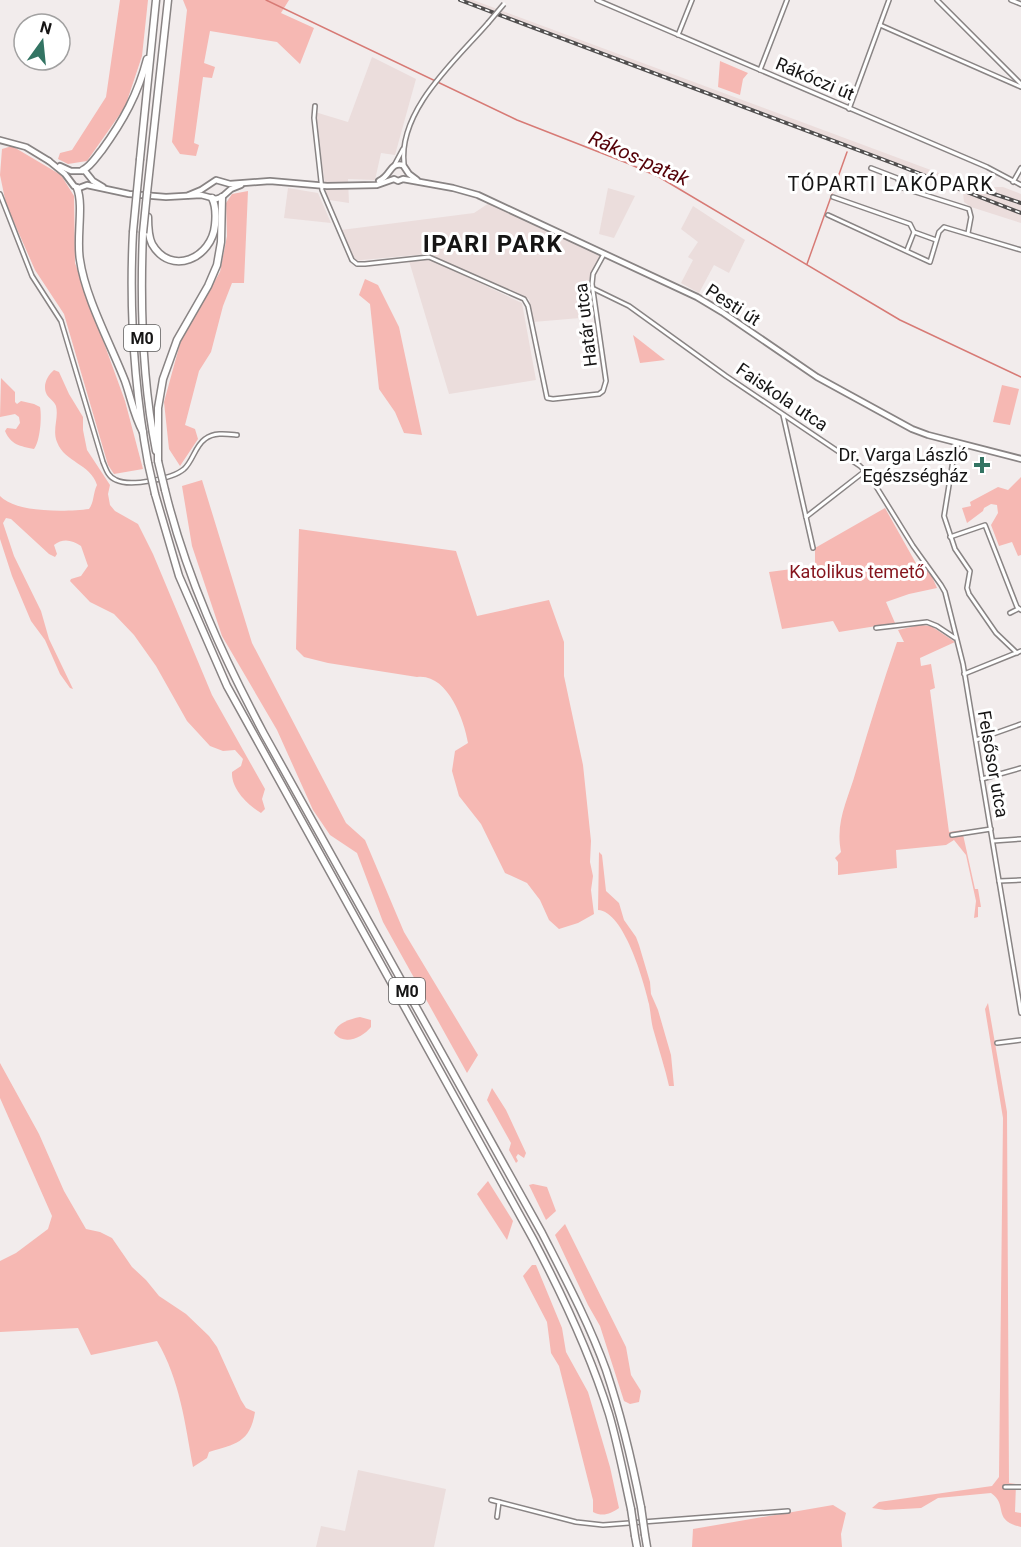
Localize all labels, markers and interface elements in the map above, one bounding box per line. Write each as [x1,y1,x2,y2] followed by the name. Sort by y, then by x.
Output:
[12,12,72,72] north arrow
[38,17,54,39] text: N
[773,53,858,105] street label: Rákóczi út
[585,125,694,191] water label: Rákos-patak
[788,172,994,196] district label: TÓPARTI LAKÓPARK
[423,230,563,258] district label: IPARI PARK
[702,279,765,330] street label: Pesti út
[570,282,601,368] street label: Határ utca
[124,325,160,351] road number: M0
[732,358,832,435] street label: Faiskola utca
[838,444,968,486] place label: Dr. Varga László Egészségház
[973,456,991,474] marker: Dr. Varga László Egészségház
[789,561,925,582] park label: Katolikus temető
[974,709,1013,819] street label: Felsősor utca
[389,978,425,1004] road number: M0

